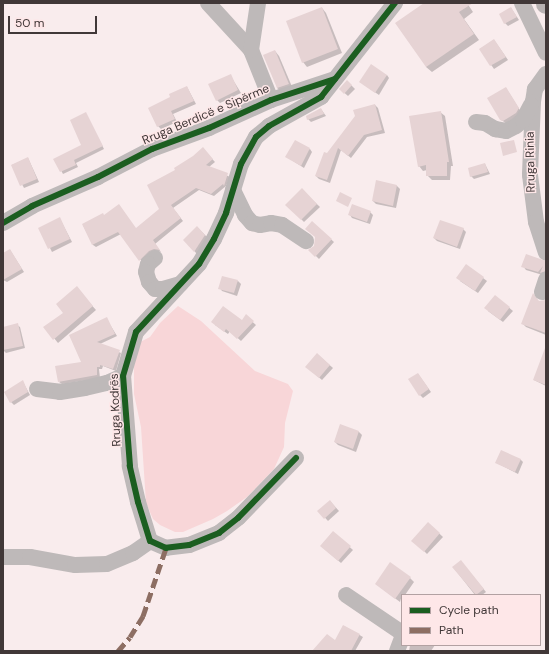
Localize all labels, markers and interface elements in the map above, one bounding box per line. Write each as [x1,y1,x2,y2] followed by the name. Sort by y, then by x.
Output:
[10,8,99,34] scale bar
[15,15,44,31] text: 50 m
[140,82,272,148] street label: Rruga Berdicë e Sipërme
[523,131,539,193] street label: Rruga Rinia
[108,373,124,447] street label: Rruga Kodrës
[401,594,541,646] legend
[439,602,499,618] text: Cycle path
[439,622,464,638] text: Path

